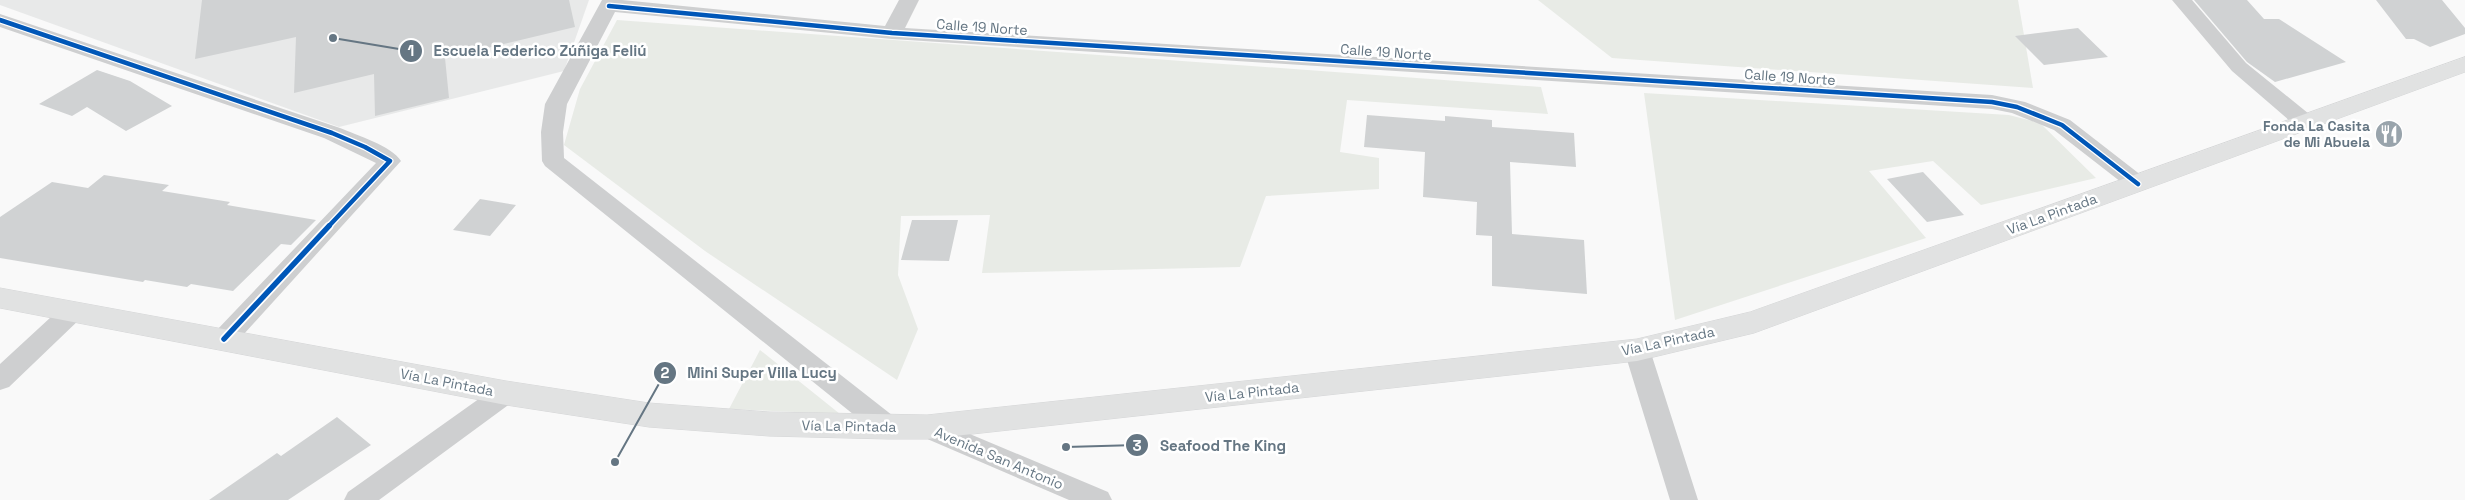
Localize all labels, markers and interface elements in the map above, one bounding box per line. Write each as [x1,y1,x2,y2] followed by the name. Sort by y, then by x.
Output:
[936,15,1028,39] street label: Calle 19 Norte
[399,36,657,66] callout: Escuela Federico Zúñiga Feliú
[1340,40,1432,64] street label: Calle 19 Norte
[408,41,414,60] text: 1
[434,41,646,60] text: Escuela Federico Zúñiga Feliú
[1744,65,1836,89] street label: Calle 19 Norte
[2263,117,2370,151] place label: Fonda La Casita de Mi Abuela
[2374,119,2404,149] restaurant icon: Fonda La Casita de Mi Abuela
[2004,189,2100,239] street label: Vía La Pintada
[1620,322,1716,360] street label: Vía La Pintada
[652,358,847,388] callout: Mini Super Villa Lucy
[661,363,670,382] text: 2
[687,363,837,382] text: Mini Super Villa Lucy
[399,364,495,400] street label: Vía La Pintada
[1204,378,1300,406] street label: Vía La Pintada
[802,416,896,436] street label: Vía La Pintada
[932,423,1066,493] street label: Avenida San Antonio
[1124,430,1296,460] callout: Seafood The King
[1132,436,1142,455] text: 3
[1160,436,1286,455] text: Seafood The King

